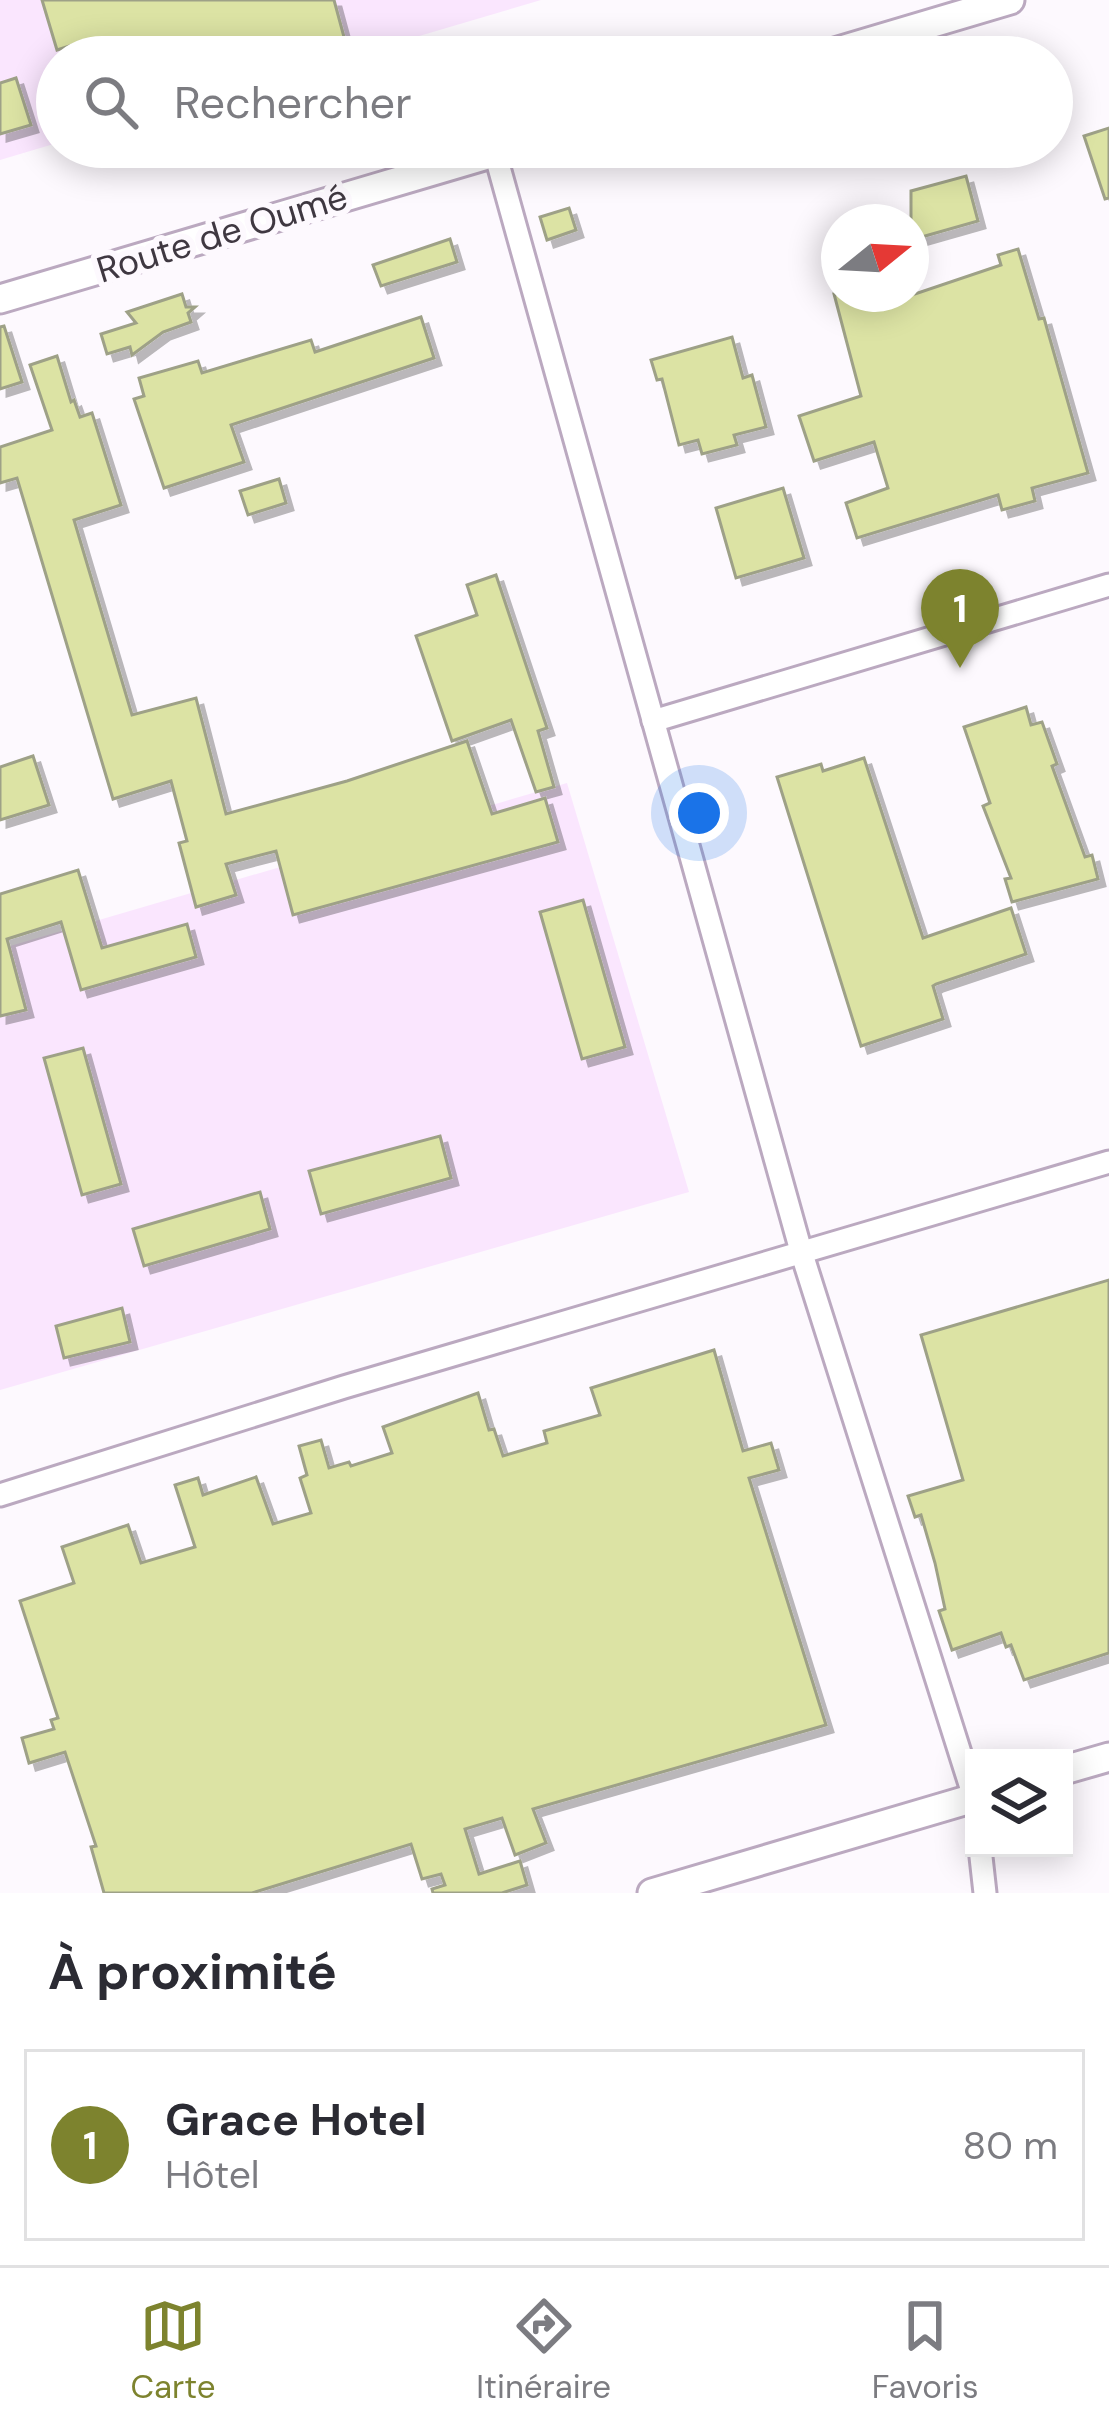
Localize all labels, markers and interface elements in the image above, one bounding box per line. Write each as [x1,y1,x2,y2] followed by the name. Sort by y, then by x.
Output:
[36,36,1073,168] search box
[78,69,144,135] icon: search
[174,73,412,132] text: Rechercher
[91,173,353,293] street label: Route de Oumé
[821,204,929,312] north arrow
[921,569,999,668] pin: 1
[669,783,729,843] your location
[965,1749,1073,1857] map controls
[965,1749,1073,1857] button: layers
[48,1938,337,2005] text: À proximité
[165,2090,426,2149] text: Grace Hotel
[83,2120,97,2171] text: 1
[962,2120,1058,2171] text: 80 m
[165,2149,260,2200] text: Hôtel
[130,2293,215,2408] tab: Carte
[476,2293,611,2408] tab: Itinéraire
[872,2293,979,2408] tab: Favoris

